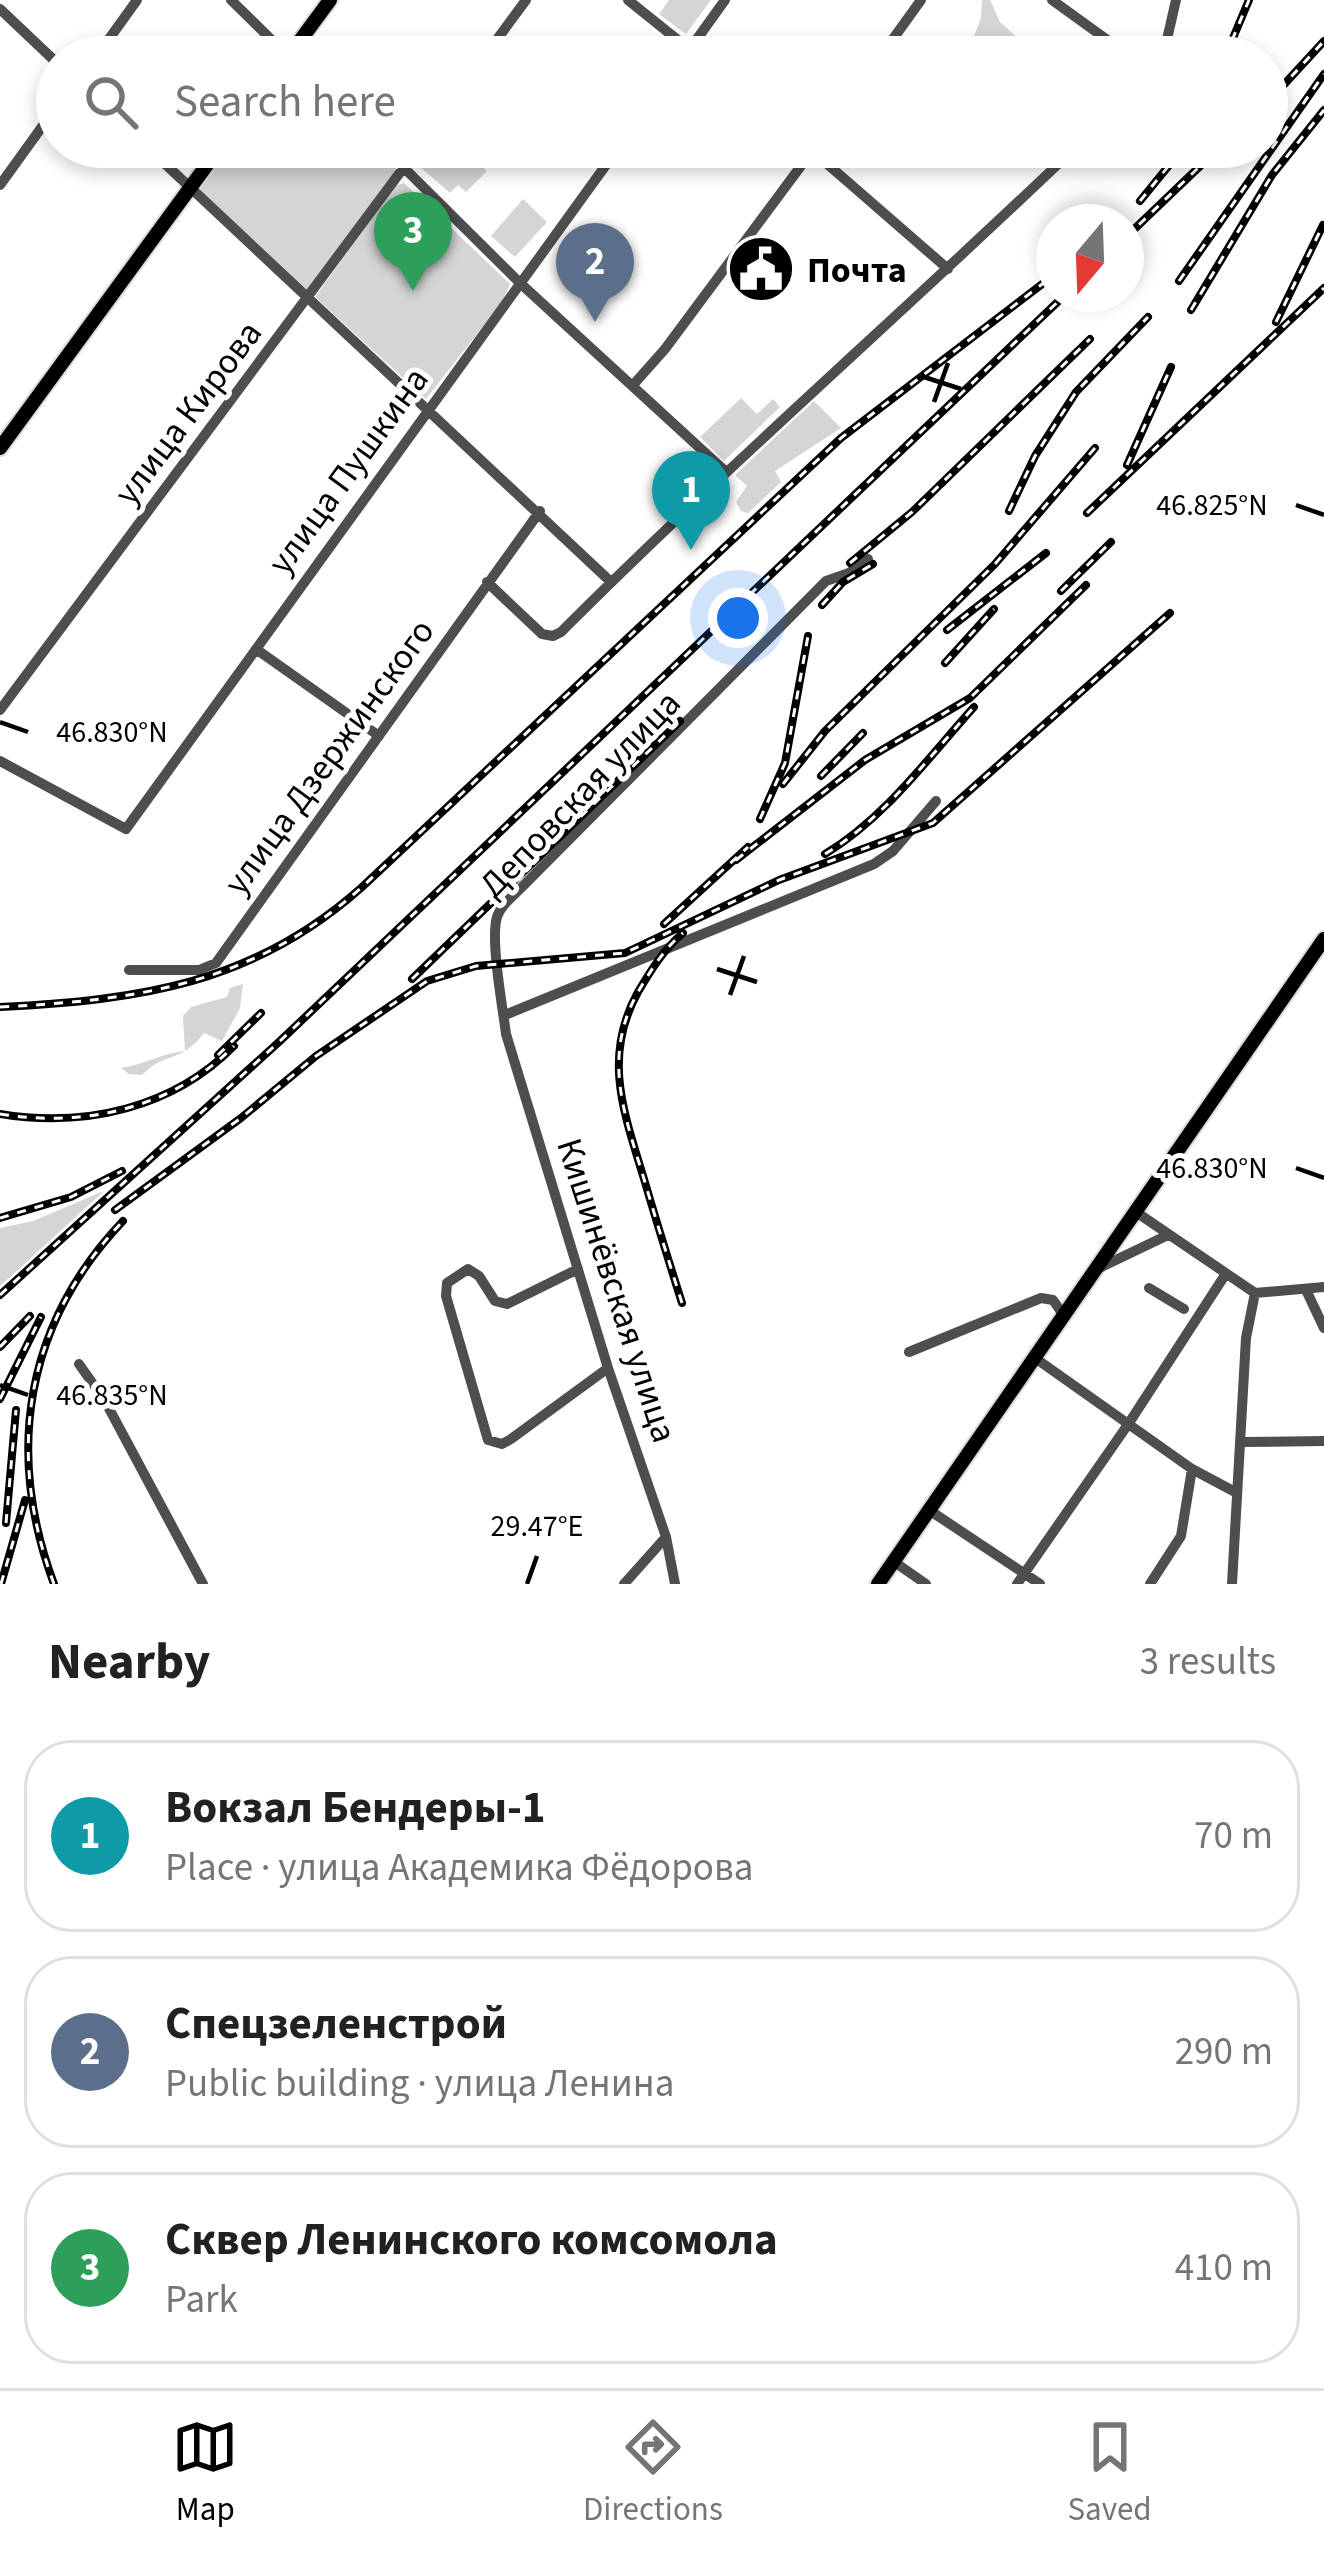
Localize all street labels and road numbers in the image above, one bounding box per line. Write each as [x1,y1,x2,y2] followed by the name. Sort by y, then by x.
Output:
[102,310,274,516] street label: улица Кирова
[256,357,441,585] street label: улица Пушкина
[212,608,447,905] street label: улица Дзержинского
[468,679,693,909] street label: Деповская улица
[543,1132,690,1449] street label: Кишинёвская улица

